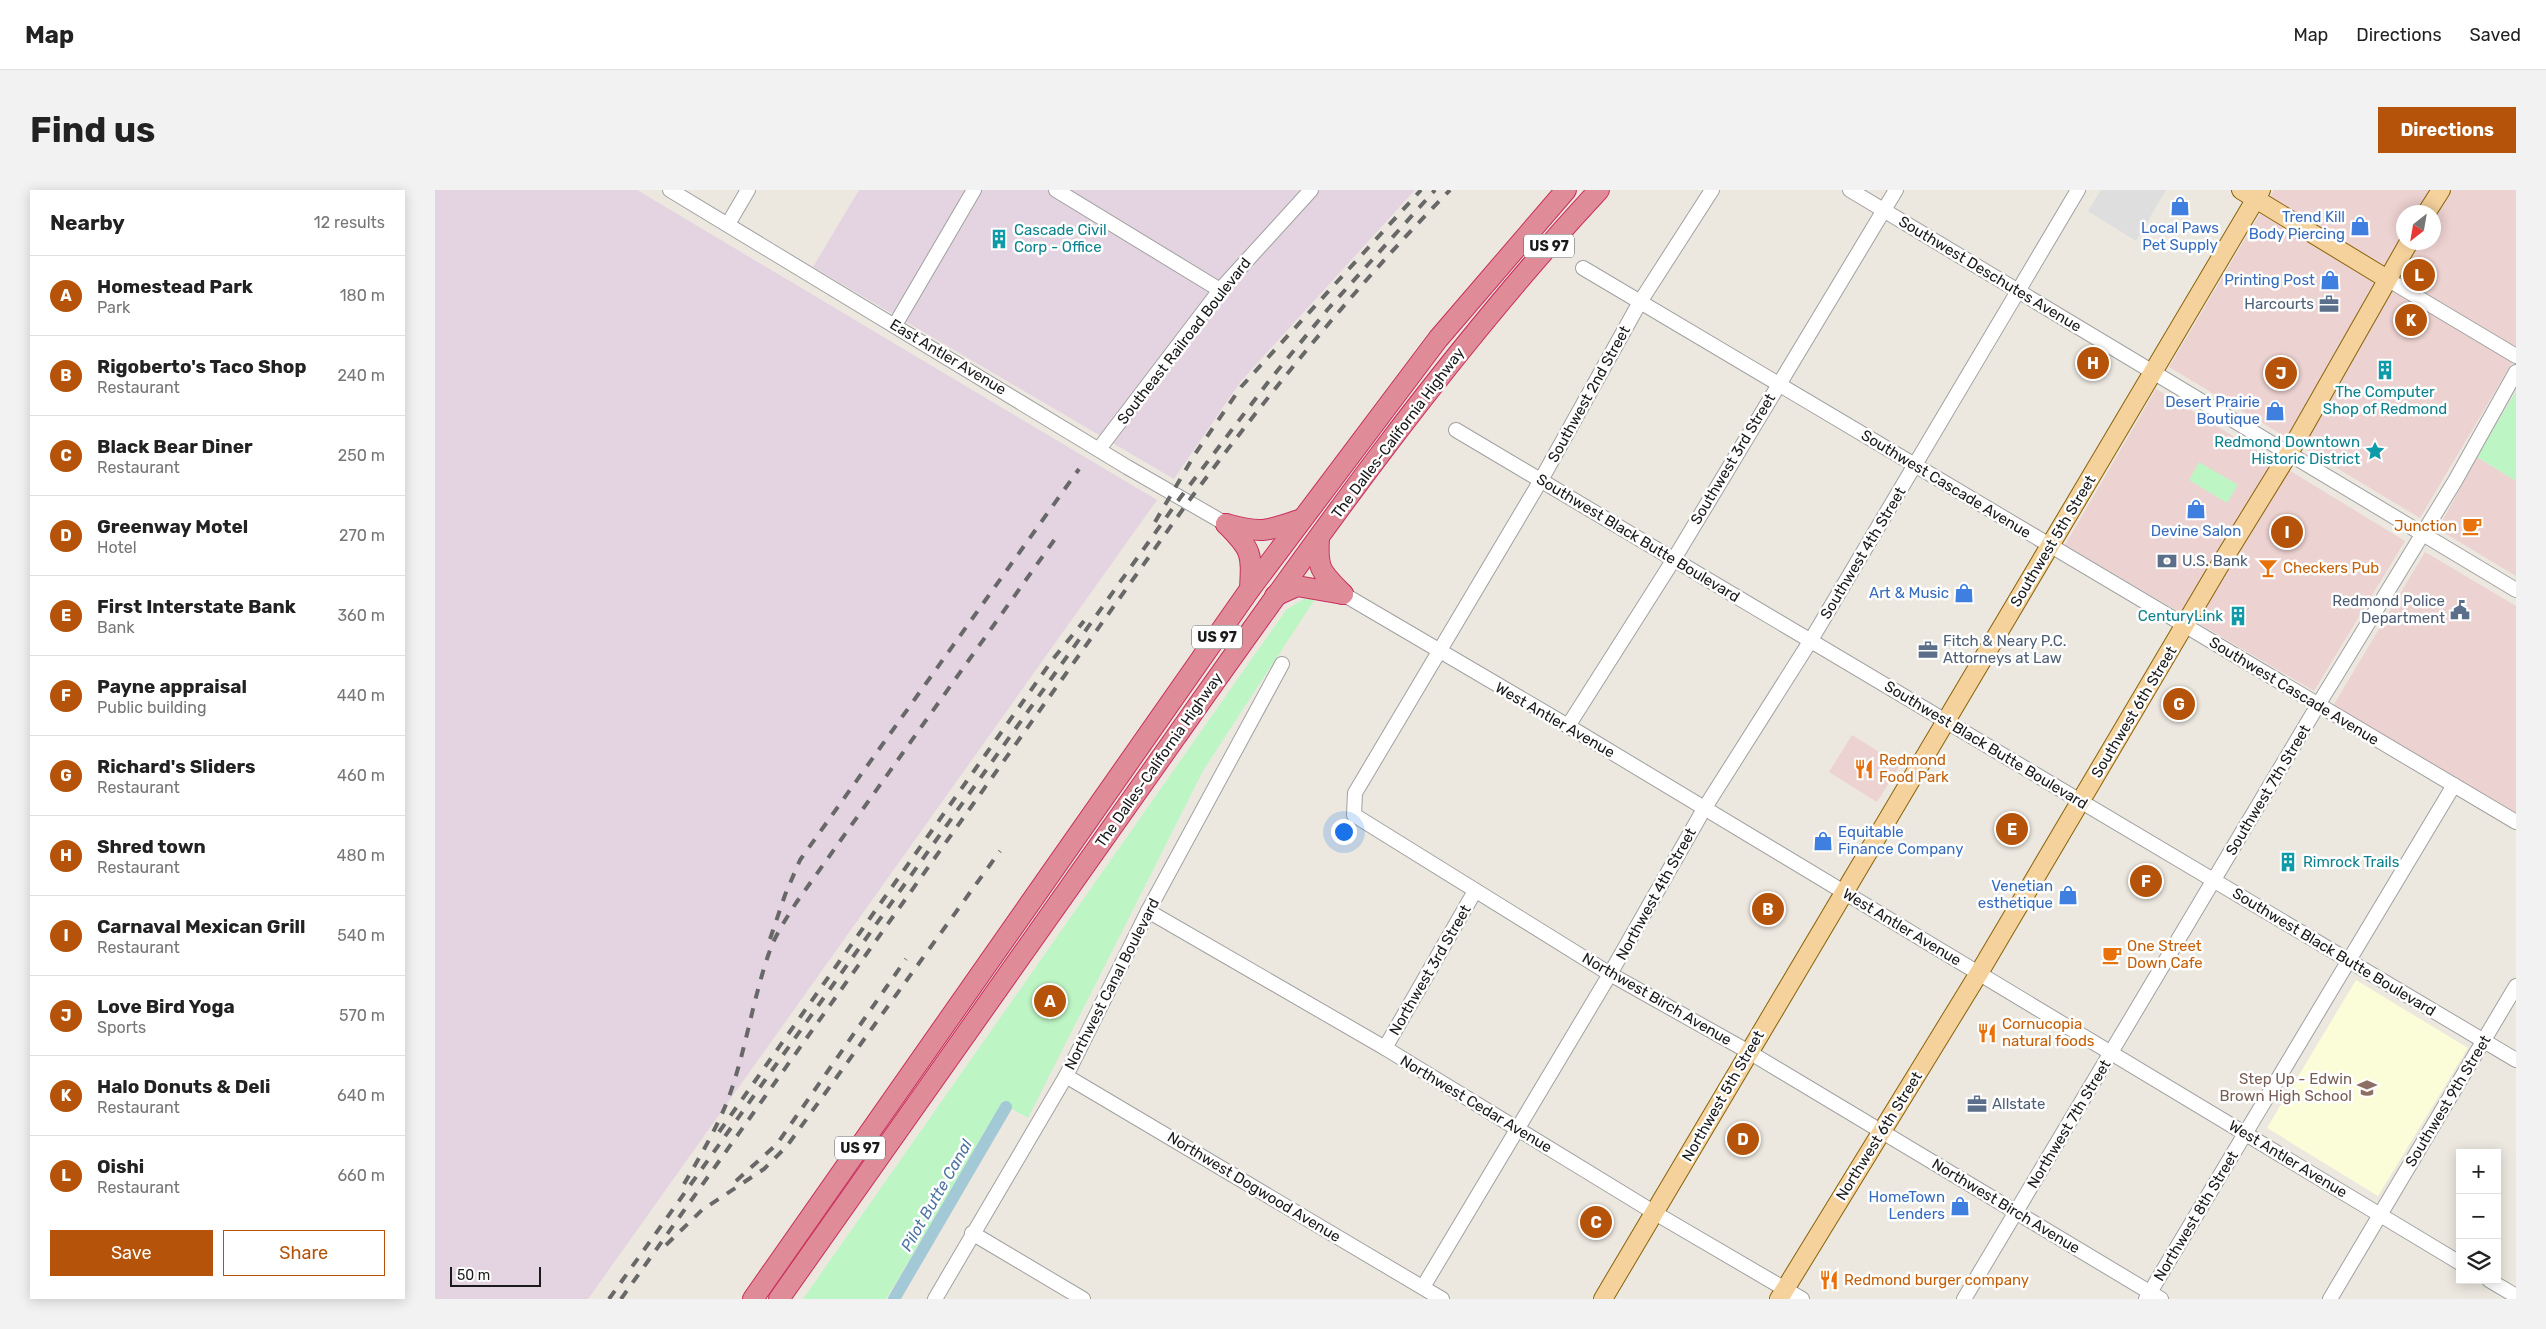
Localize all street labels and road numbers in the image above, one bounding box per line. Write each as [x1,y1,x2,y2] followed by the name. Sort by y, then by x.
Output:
[1895,212,2085,336] street label: Southwest Deschutes Avenue
[1524,234,1574,258] road number: US 97
[1113,254,1255,428] street label: Southeast Railroad Boulevard
[887,315,1009,399] street label: East Antler Avenue
[1544,323,1634,465] street label: Southwest 2nd Street
[1328,344,1468,522] street label: The Dalles-California Highway
[1687,390,1779,528] street label: Southwest 3rd Street
[1858,426,2034,542] street label: Southwest Cascade Avenue
[1533,470,1743,606] street label: Southwest Black Butte Boulevard
[2007,472,2099,610] street label: Southwest 5th Street
[1816,484,1910,622] street label: Southwest 4th Street
[1192,626,1242,648] road number: US 97
[2206,633,2382,749] street label: Southwest Cascade Avenue
[2088,643,2181,781] street label: Southwest 6th Street
[1092,669,1226,851] street label: The Dalles-California Highway
[1881,677,2091,813] street label: Southwest Black Butte Boulevard
[1492,678,1618,762] street label: West Antler Avenue
[2222,721,2314,859] street label: Southwest 7th Street
[1612,825,1700,963] street label: Northwest 4th Street
[2229,884,2439,1020] street label: Southwest Black Butte Boulevard
[1839,885,1965,969] street label: West Antler Avenue
[1061,895,1163,1073] street label: Northwest Canal Boulevard
[1385,901,1475,1038] street label: Northwest 3rd Street
[1579,949,1735,1049] street label: Northwest Birch Avenue
[1678,1027,1768,1165] street label: Northwest 5th Street
[2402,1032,2494,1170] street label: Southwest 9th Street
[1397,1052,1555,1156] street label: Northwest Cedar Avenue
[2023,1056,2115,1192] street label: Northwest 7th Street
[1832,1068,1926,1204] street label: Northwest 6th Street
[2225,1117,2351,1201] street label: West Antler Avenue
[1164,1128,1344,1246] street label: Northwest Dogwood Avenue
[835,1136,885,1160] road number: US 97
[2150,1148,2242,1284] street label: Northwest 8th Street
[1929,1155,2083,1257] street label: Northwest Birch Avenue

